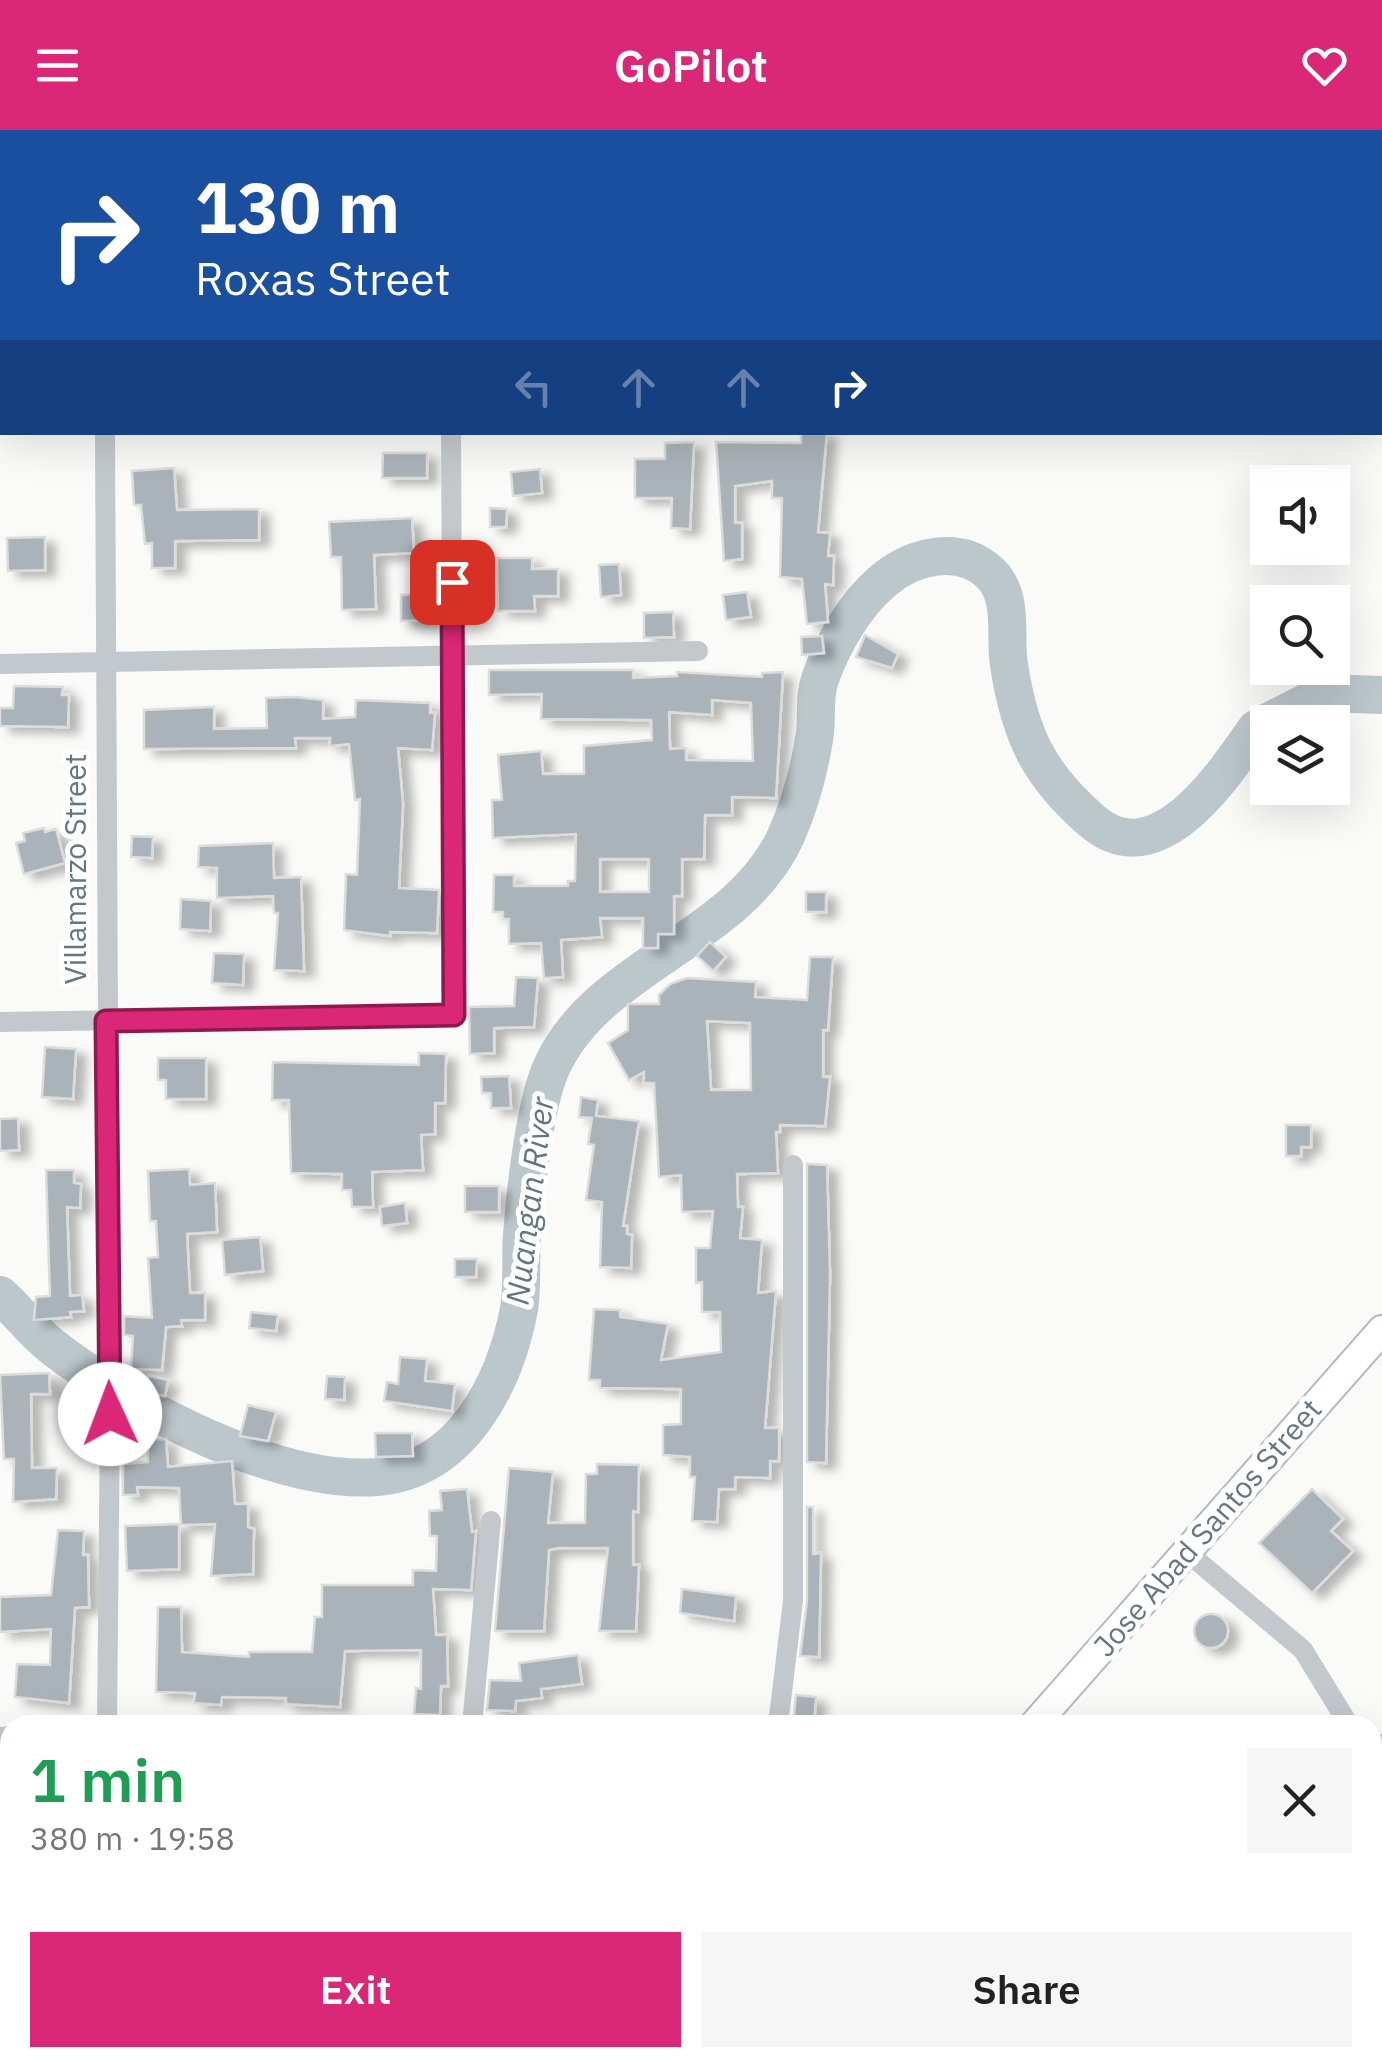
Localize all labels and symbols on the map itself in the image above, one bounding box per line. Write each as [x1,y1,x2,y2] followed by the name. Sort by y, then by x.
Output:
[410,540,495,625] pin
[55,754,94,984] street label: Villamarzo Street
[495,1093,563,1307] water label: Nuangan River
[58,1362,162,1466] position arrow
[1084,1390,1330,1664] street label: Jose Abad Santos Street

